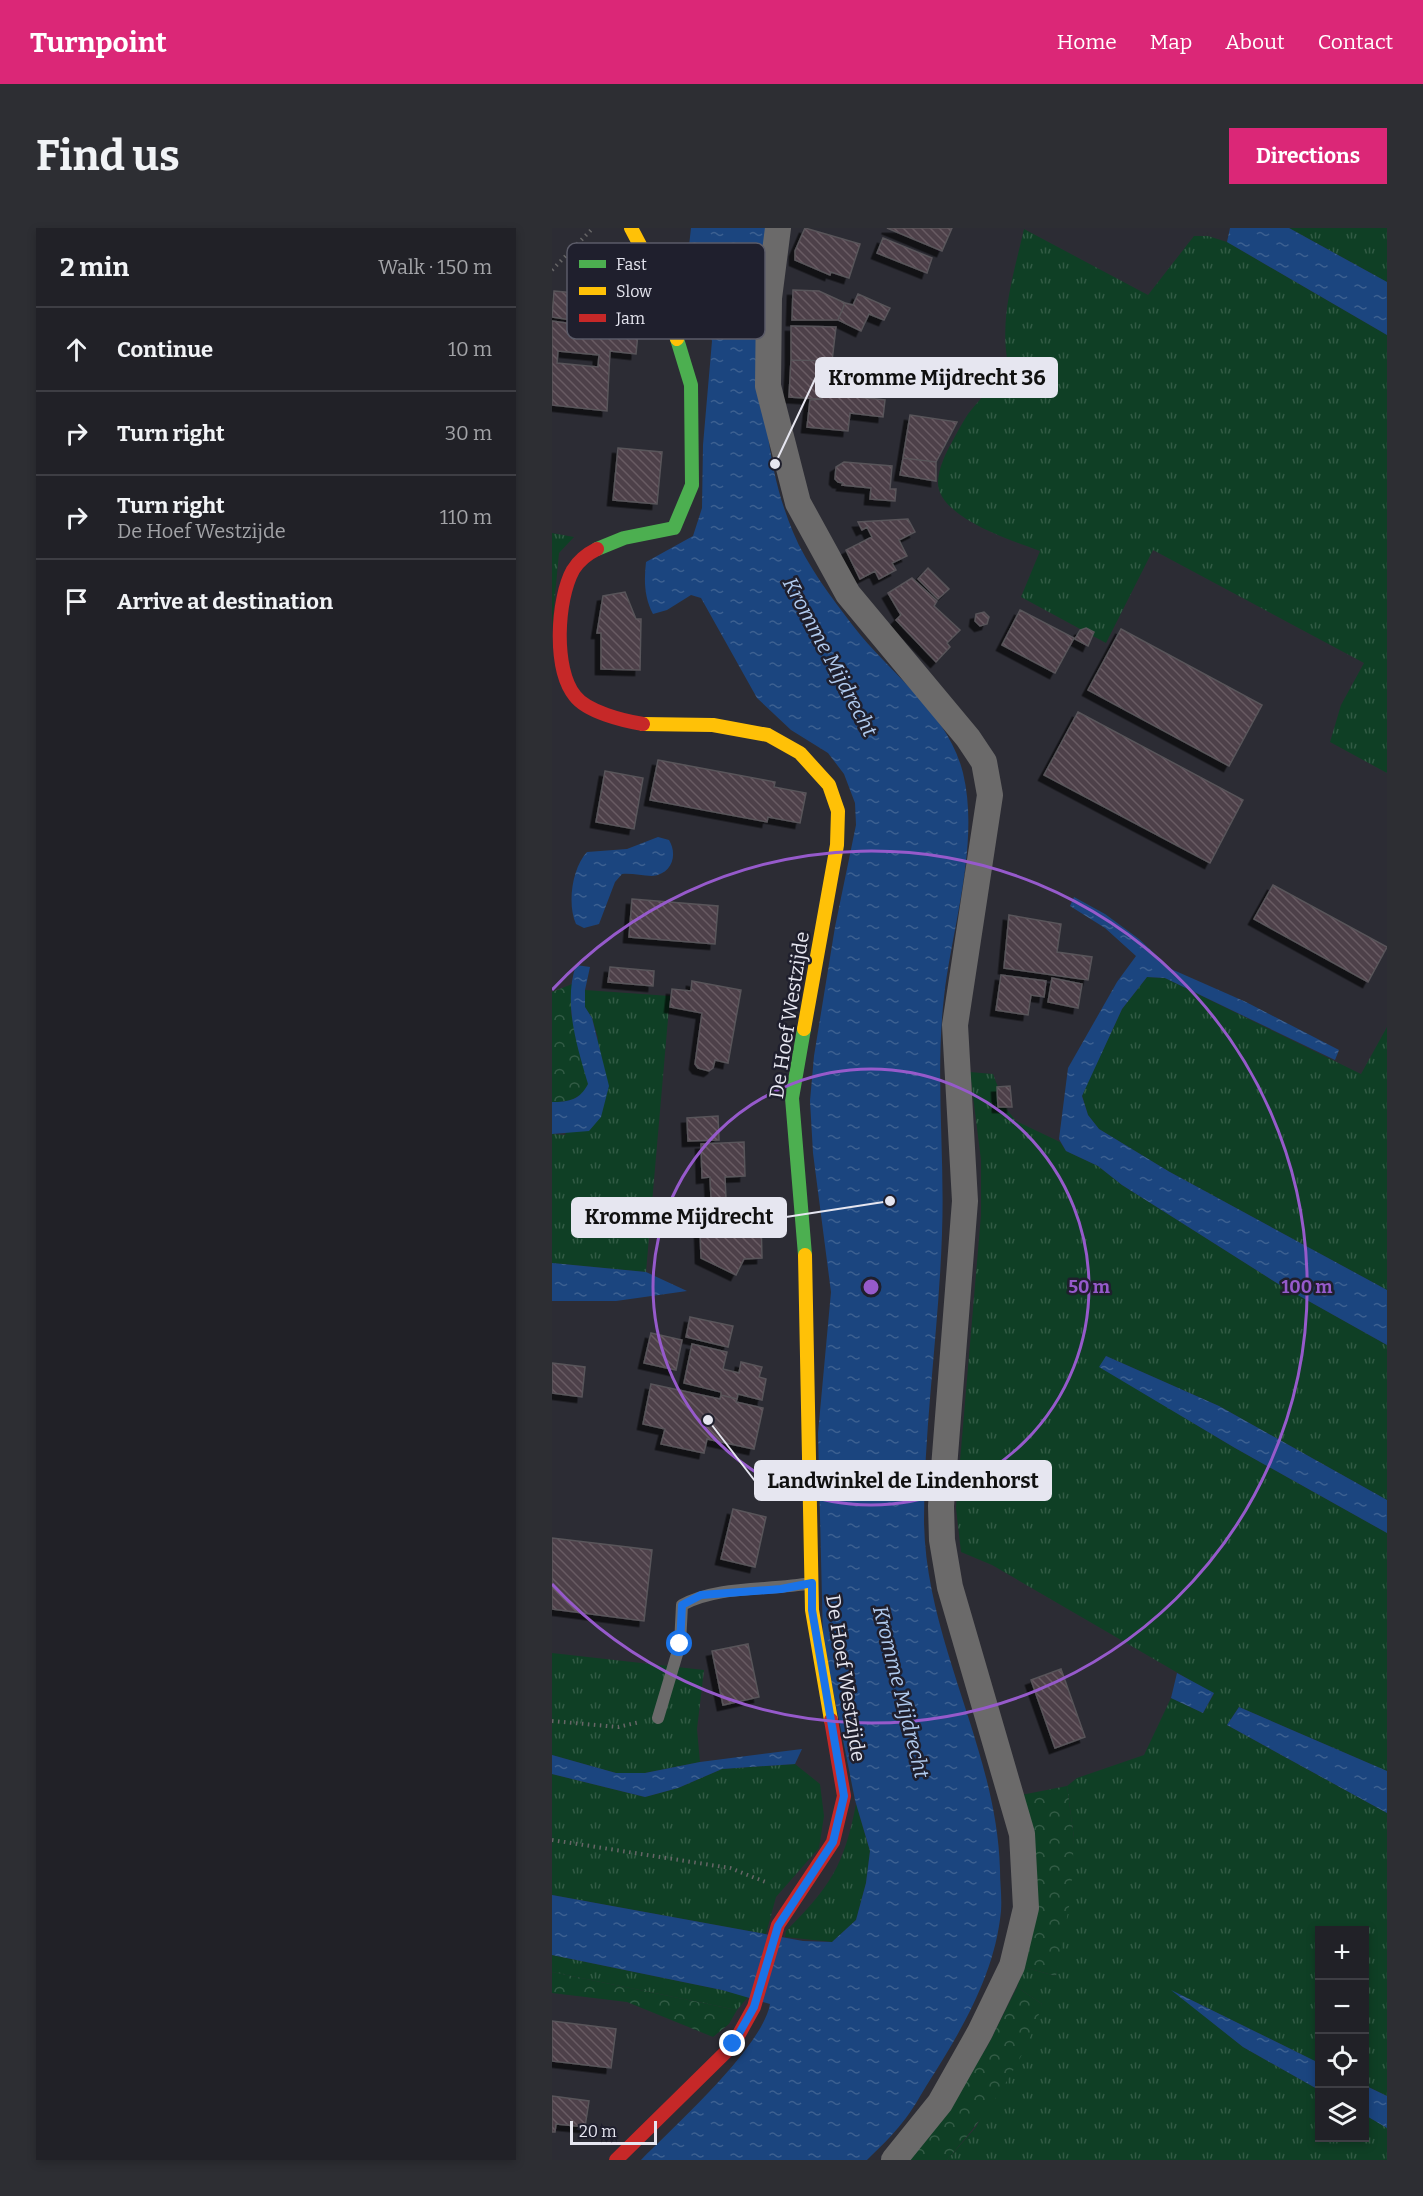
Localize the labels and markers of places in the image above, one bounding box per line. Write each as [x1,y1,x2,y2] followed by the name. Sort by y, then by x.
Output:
[816,358,1057,397] callout: Kromme Mijdrecht 36
[572,1198,786,1237] callout: Kromme Mijdrecht
[861,1277,881,1297] centre of rings
[755,1461,1051,1500] callout: Landwinkel de Lindenhorst

